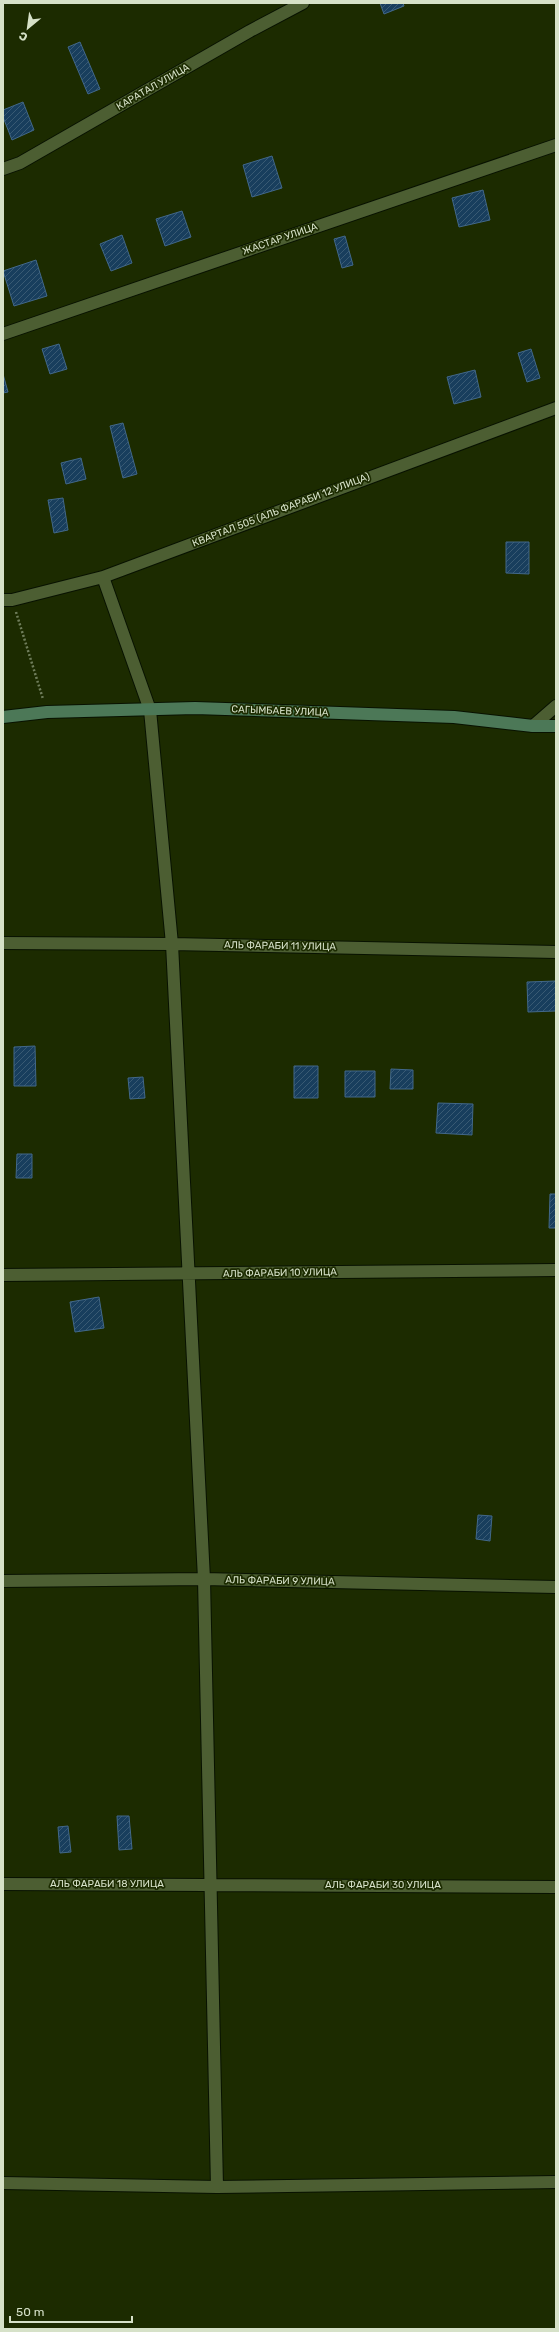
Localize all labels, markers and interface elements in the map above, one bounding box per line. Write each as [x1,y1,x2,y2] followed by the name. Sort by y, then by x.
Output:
[8,8,48,48] north arrow
[17,29,30,44] text: С
[114,61,192,113] street label: КАРАТАЛ УЛИЦА
[241,220,319,257] street label: ЖАСТАР УЛИЦА
[191,470,371,550] street label: КВАРТАЛ 505 (АЛЬ ФАРАБИ 12 УЛИЦА)
[231,703,329,719] street label: САГЫМБАЕВ УЛИЦА
[224,939,336,953] street label: АЛЬ ФАРАБИ 11 УЛИЦА
[223,1266,337,1280] street label: АЛЬ ФАРАБИ 10 УЛИЦА
[225,1574,335,1588] street label: АЛЬ ФАРАБИ 9 УЛИЦА
[50,1878,164,1890] street label: АЛЬ ФАРАБИ 18 УЛИЦА
[325,1879,441,1891] street label: АЛЬ ФАРАБИ 30 УЛИЦА
[10,2298,132,2324] scale bar
[16,2305,44,2319] text: 50 m

